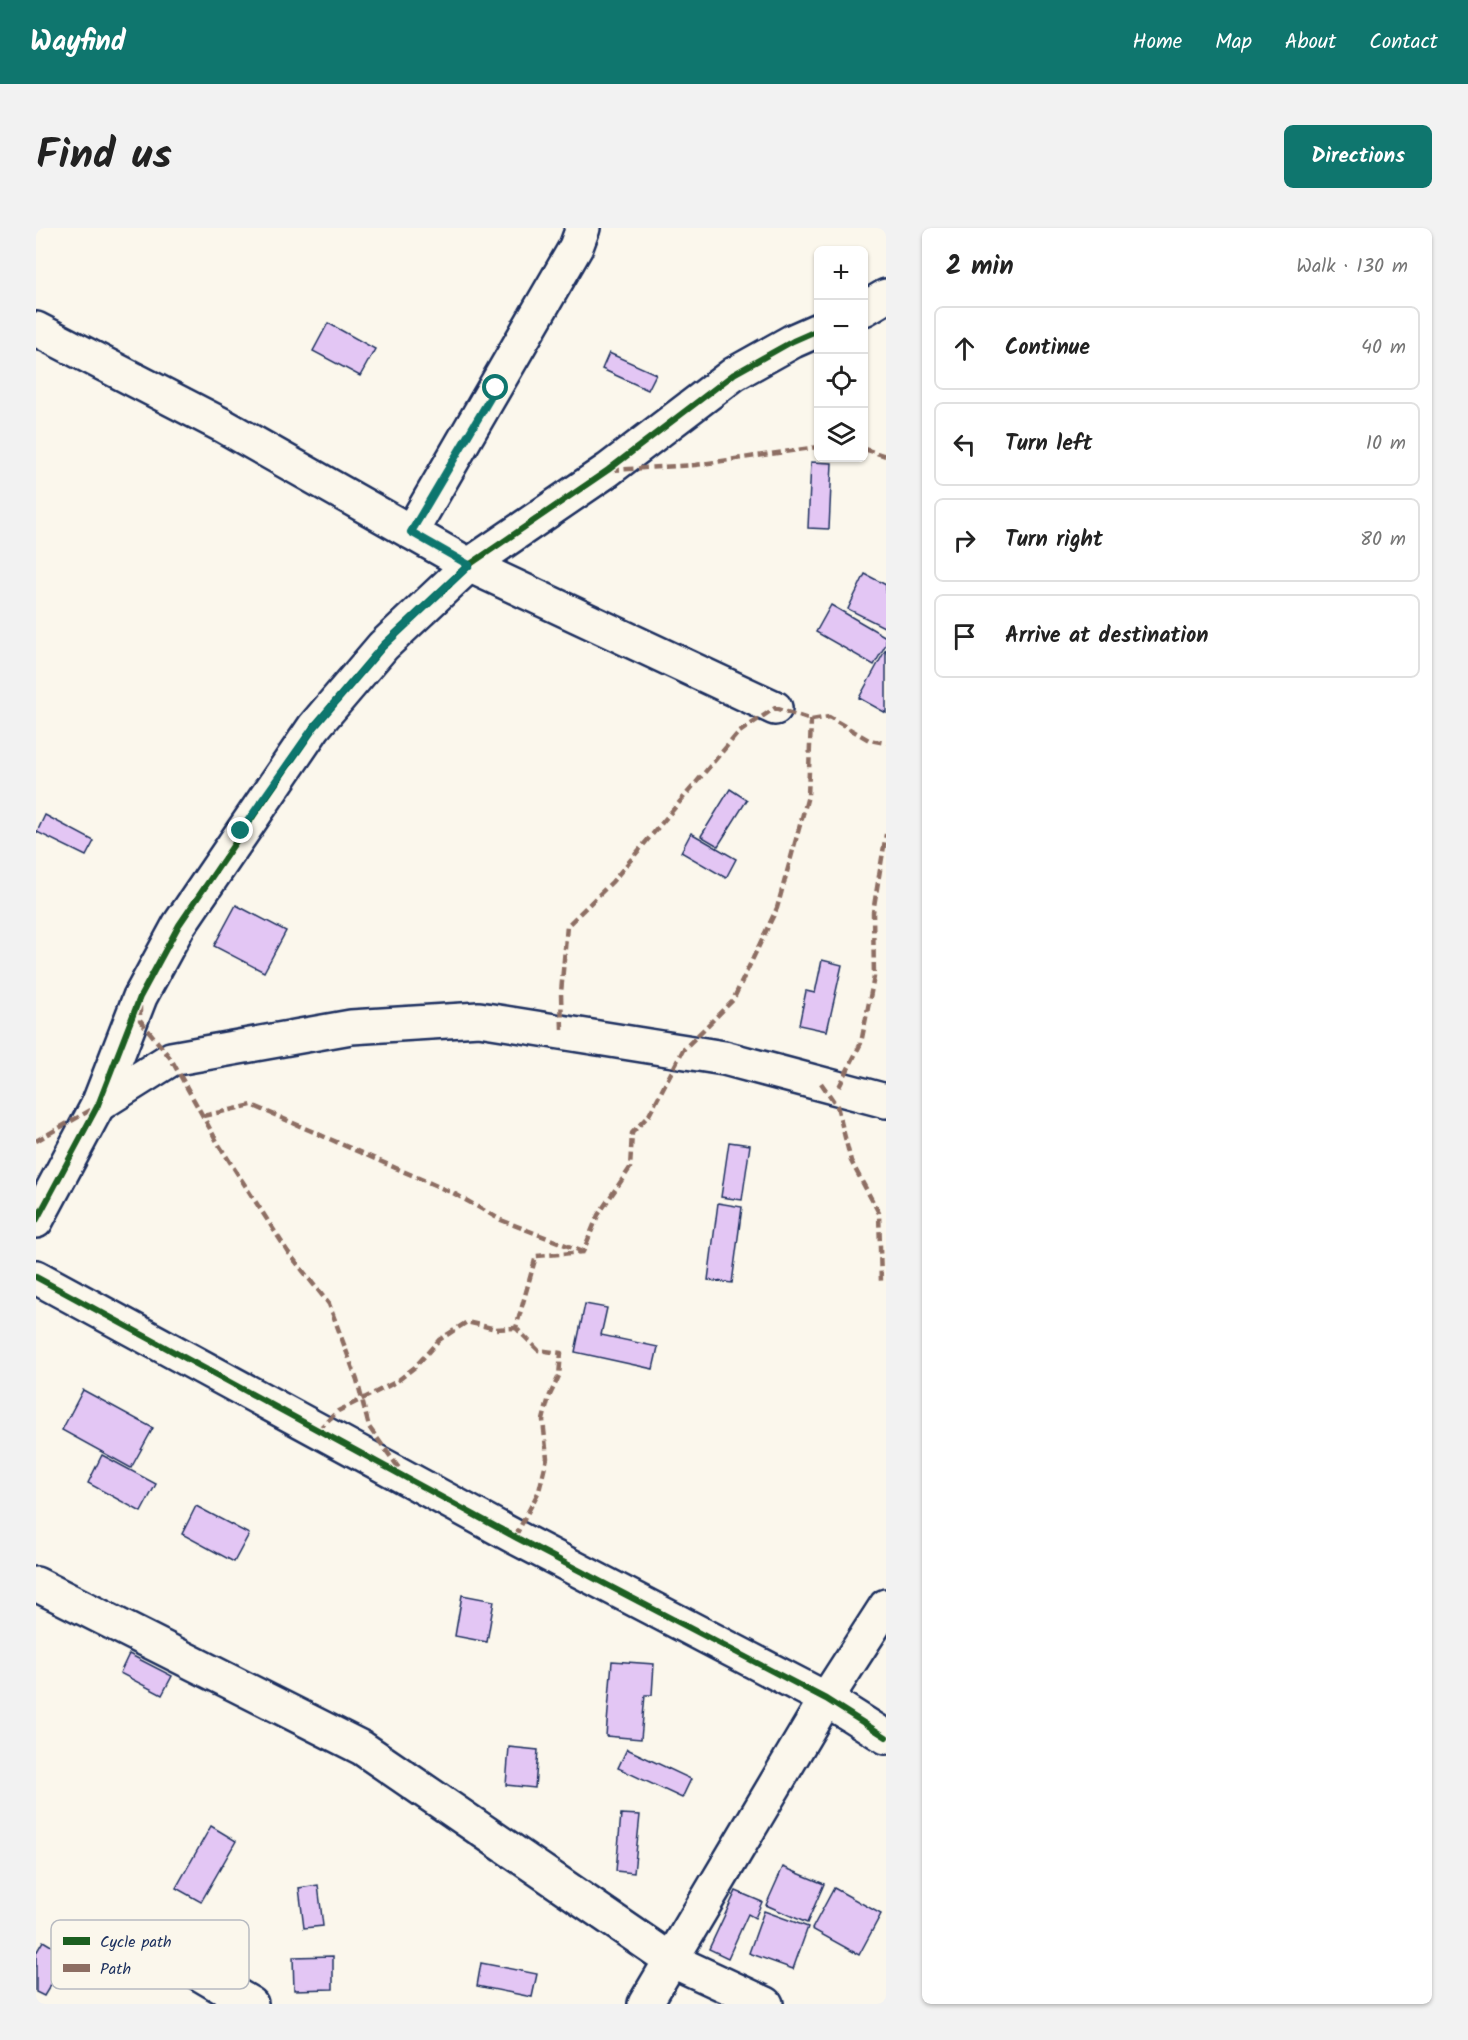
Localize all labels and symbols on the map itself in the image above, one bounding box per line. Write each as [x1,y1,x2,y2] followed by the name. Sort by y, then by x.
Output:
[482,374,508,400] route start
[227,817,253,843] route end
[51,1920,249,1989] legend
[100,1930,172,1955] text: Cycle path
[100,1957,131,1982] text: Path

